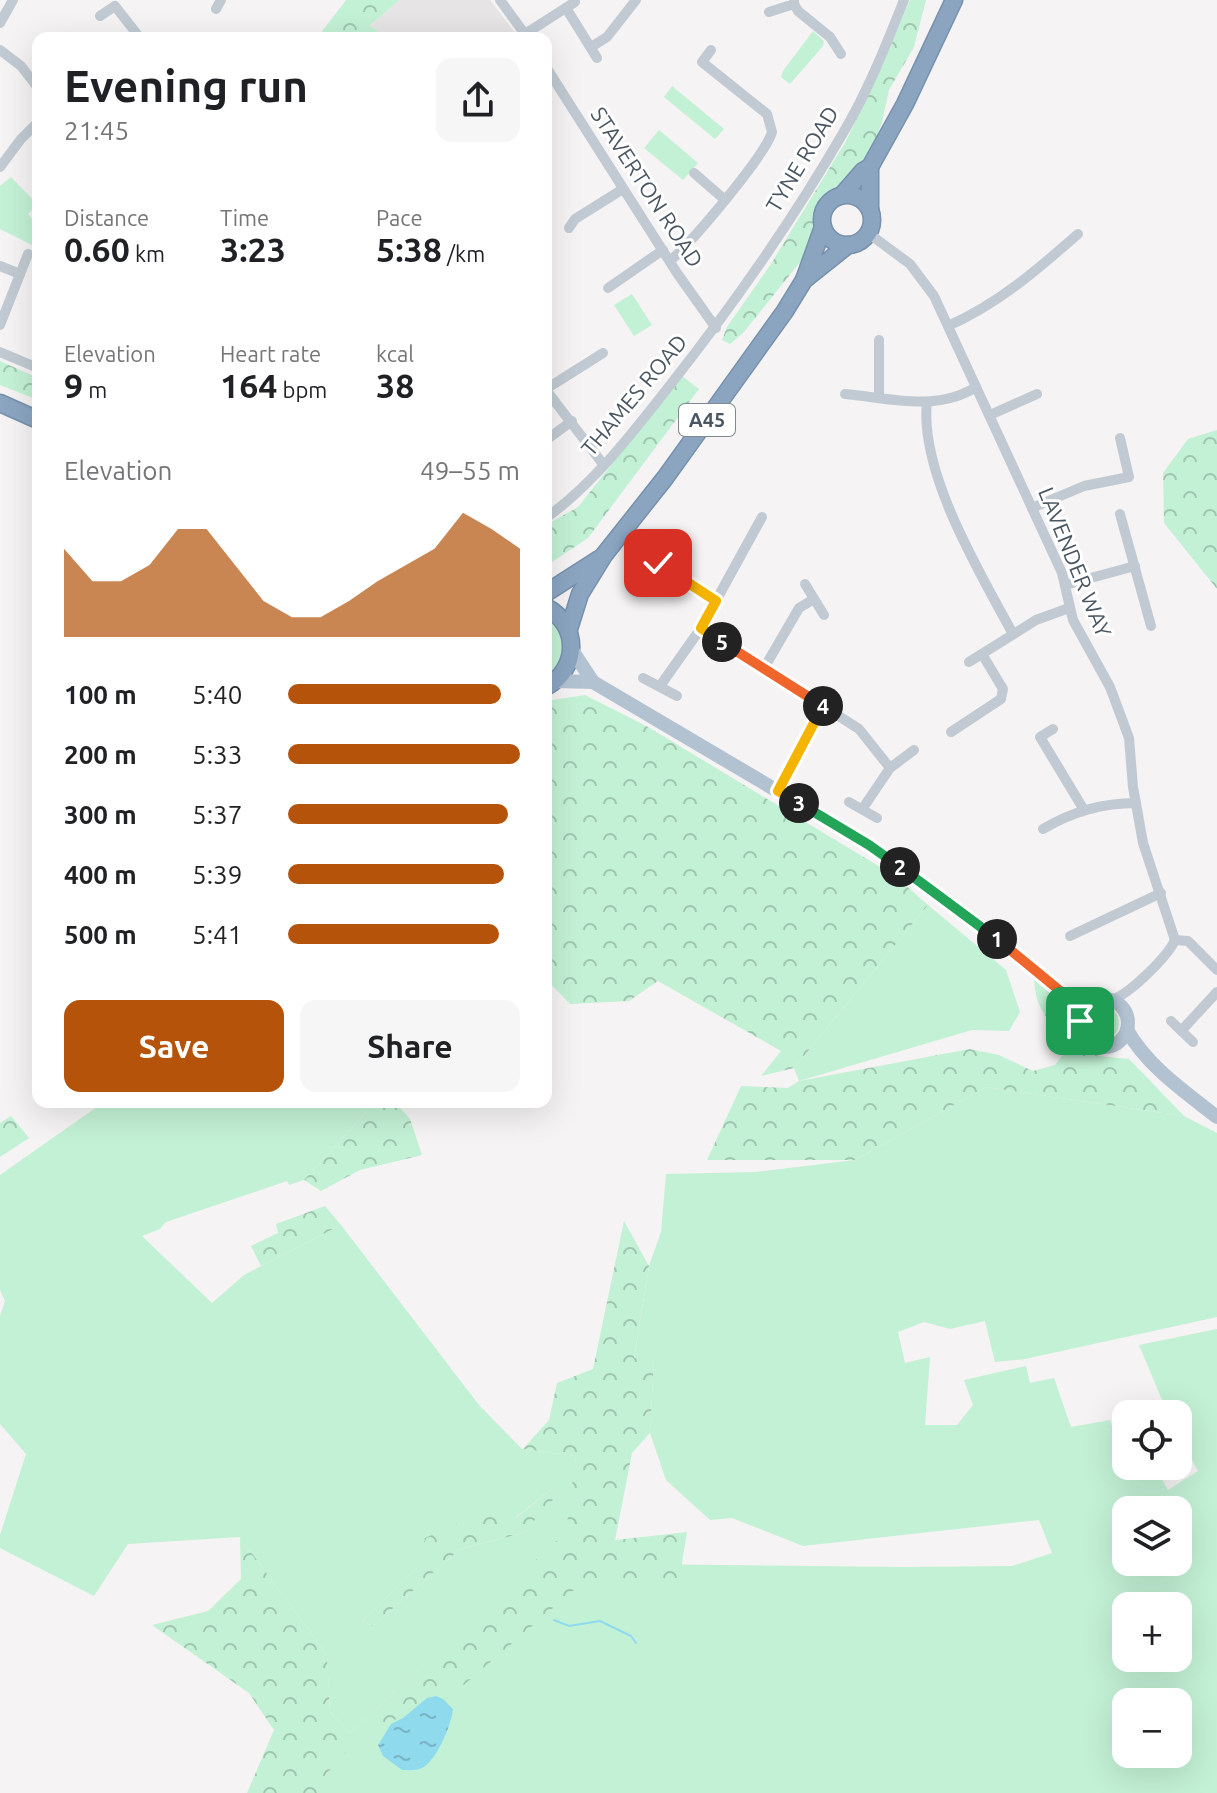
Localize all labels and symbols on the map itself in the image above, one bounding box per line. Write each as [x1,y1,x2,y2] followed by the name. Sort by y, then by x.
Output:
[760,101,843,216] street label: TYNE ROAD
[586,102,708,271] street label: STAVERTON ROAD
[576,329,691,460] street label: THAMES ROAD
[679,404,735,436] road number: A45
[1034,483,1117,641] street label: LAVENDER WAY
[624,529,692,597] pin
[702,622,742,662] pin: 5
[803,686,843,726] pin: 4
[779,783,819,823] pin: 3
[880,847,920,887] pin: 2
[977,919,1017,959] pin: 1
[1046,987,1114,1055] pin

